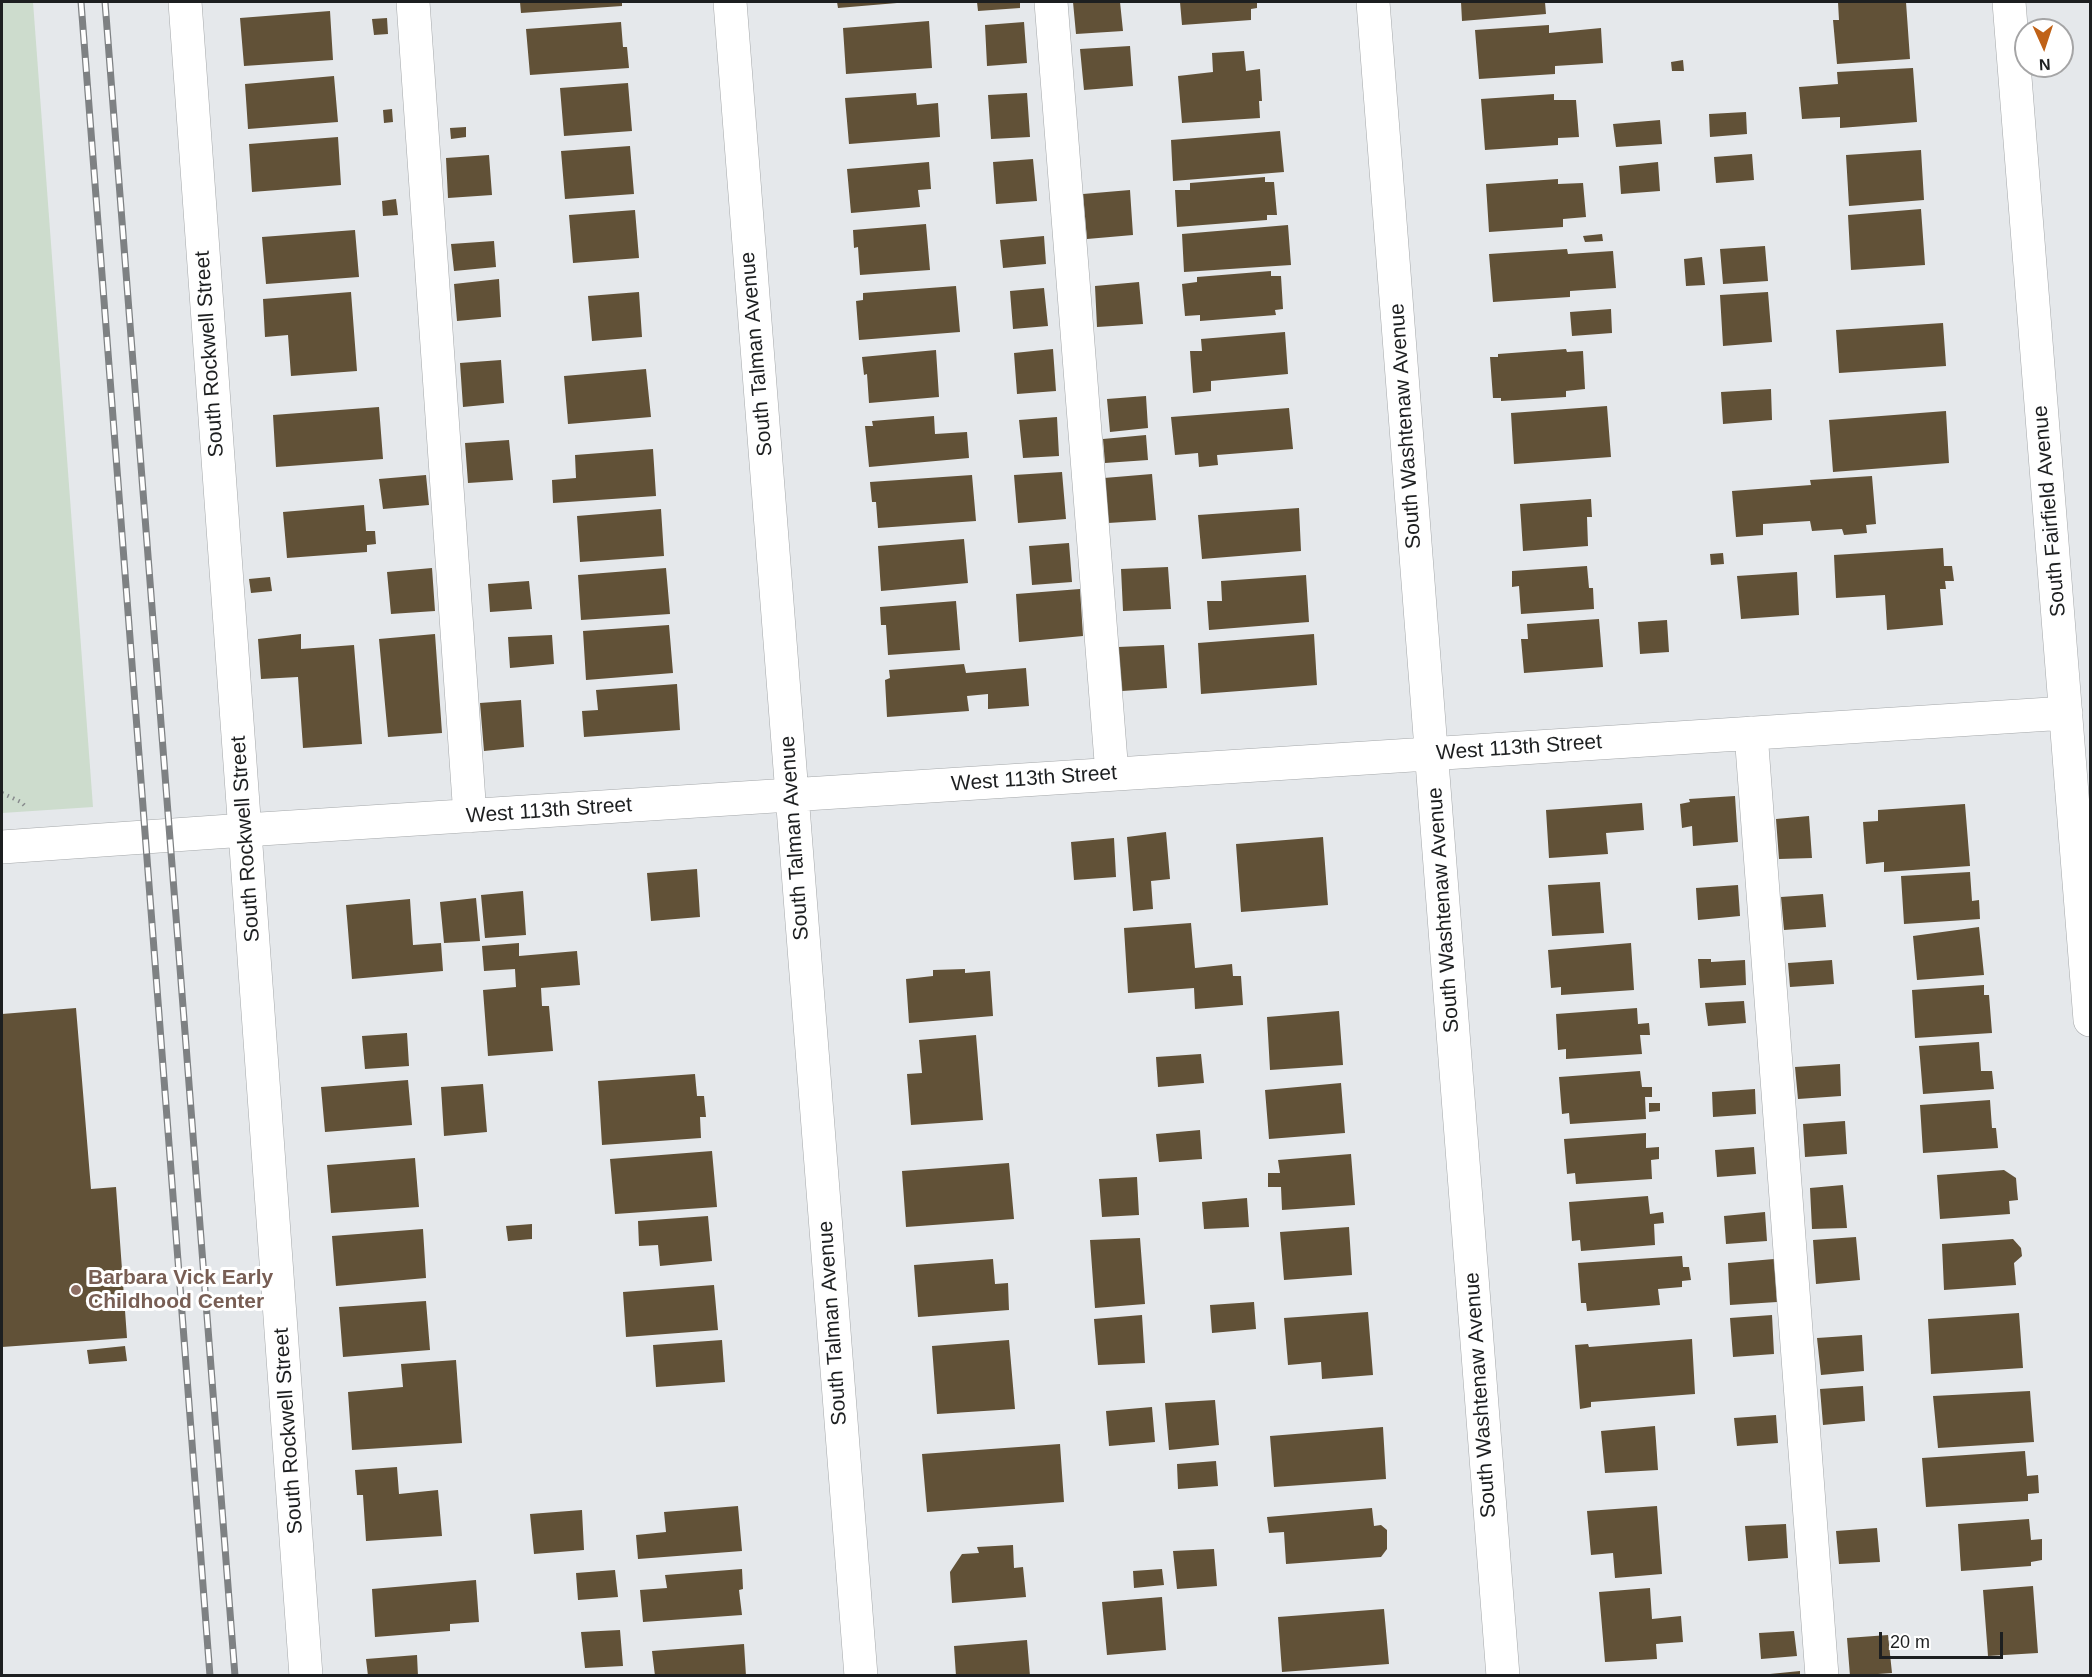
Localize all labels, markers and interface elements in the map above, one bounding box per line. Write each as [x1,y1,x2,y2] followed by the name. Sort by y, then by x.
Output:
[2014,18,2074,78] north arrow
[2039,56,2051,73] text: N
[190,250,230,458] street label: South Rockwell Street
[736,251,778,457] street label: South Talman Avenue
[1385,302,1427,550] street label: South Washtenaw Avenue
[2028,404,2072,618] street label: South Fairfield Avenue
[1435,730,1603,766] street label: West 113th Street
[226,735,266,943] street label: South Rockwell Street
[775,735,815,941] street label: South Talman Avenue
[950,761,1118,797] street label: West 113th Street
[1423,786,1465,1034] street label: South Washtenaw Avenue
[465,793,633,829] street label: West 113th Street
[813,1220,853,1426] street label: South Talman Avenue
[88,1265,273,1315] place label: Barbara Vick Early Childhood Center
[1460,1271,1502,1519] street label: South Washtenaw Avenue
[69,1283,83,1297] marker: Barbara Vick Early Childhood Center
[269,1327,309,1535] street label: South Rockwell Street
[1882,1620,2006,1658] scale bar
[1890,1632,1930,1652] text: 20 m

